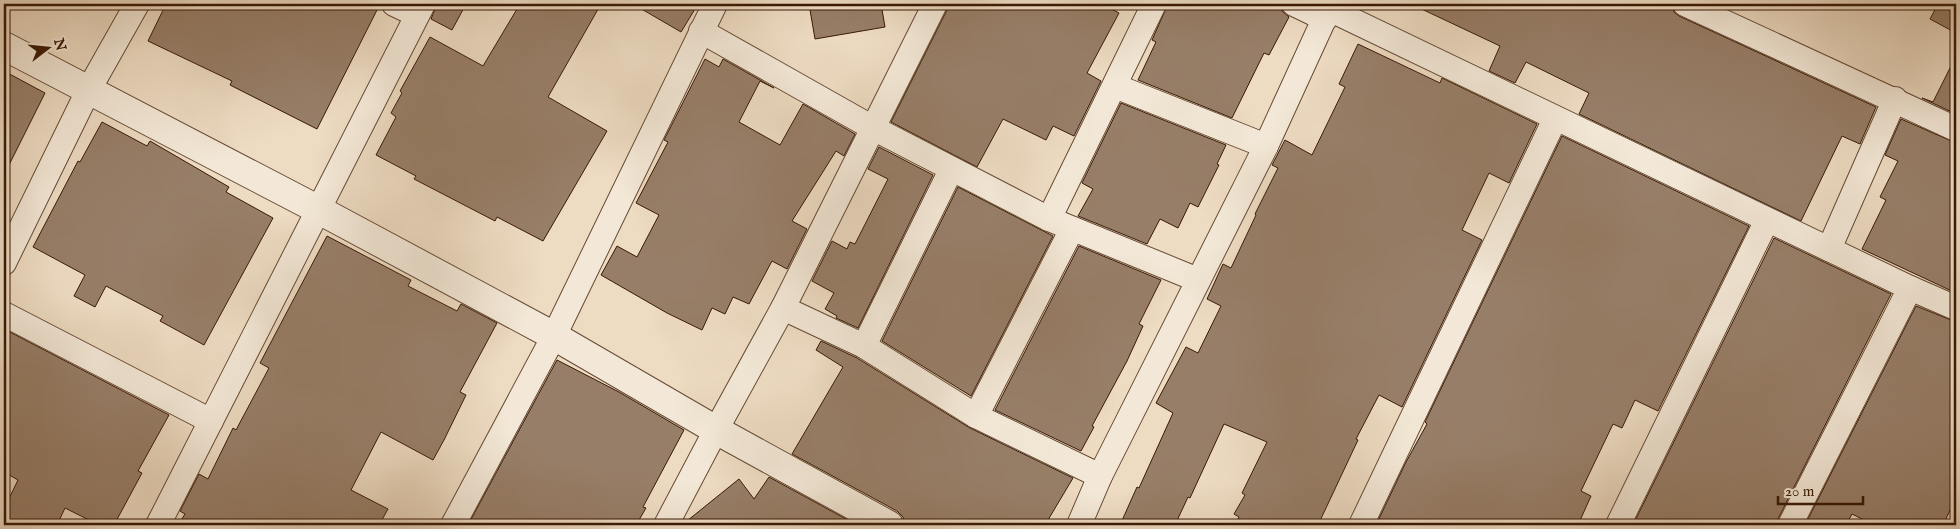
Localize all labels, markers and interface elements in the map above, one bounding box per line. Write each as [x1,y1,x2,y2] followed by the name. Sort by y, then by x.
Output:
[22,22,72,72] north arrow
[49,35,70,53] text: N
[1778,474,1862,506] scale bar
[1785,482,1815,501] text: 20 m

